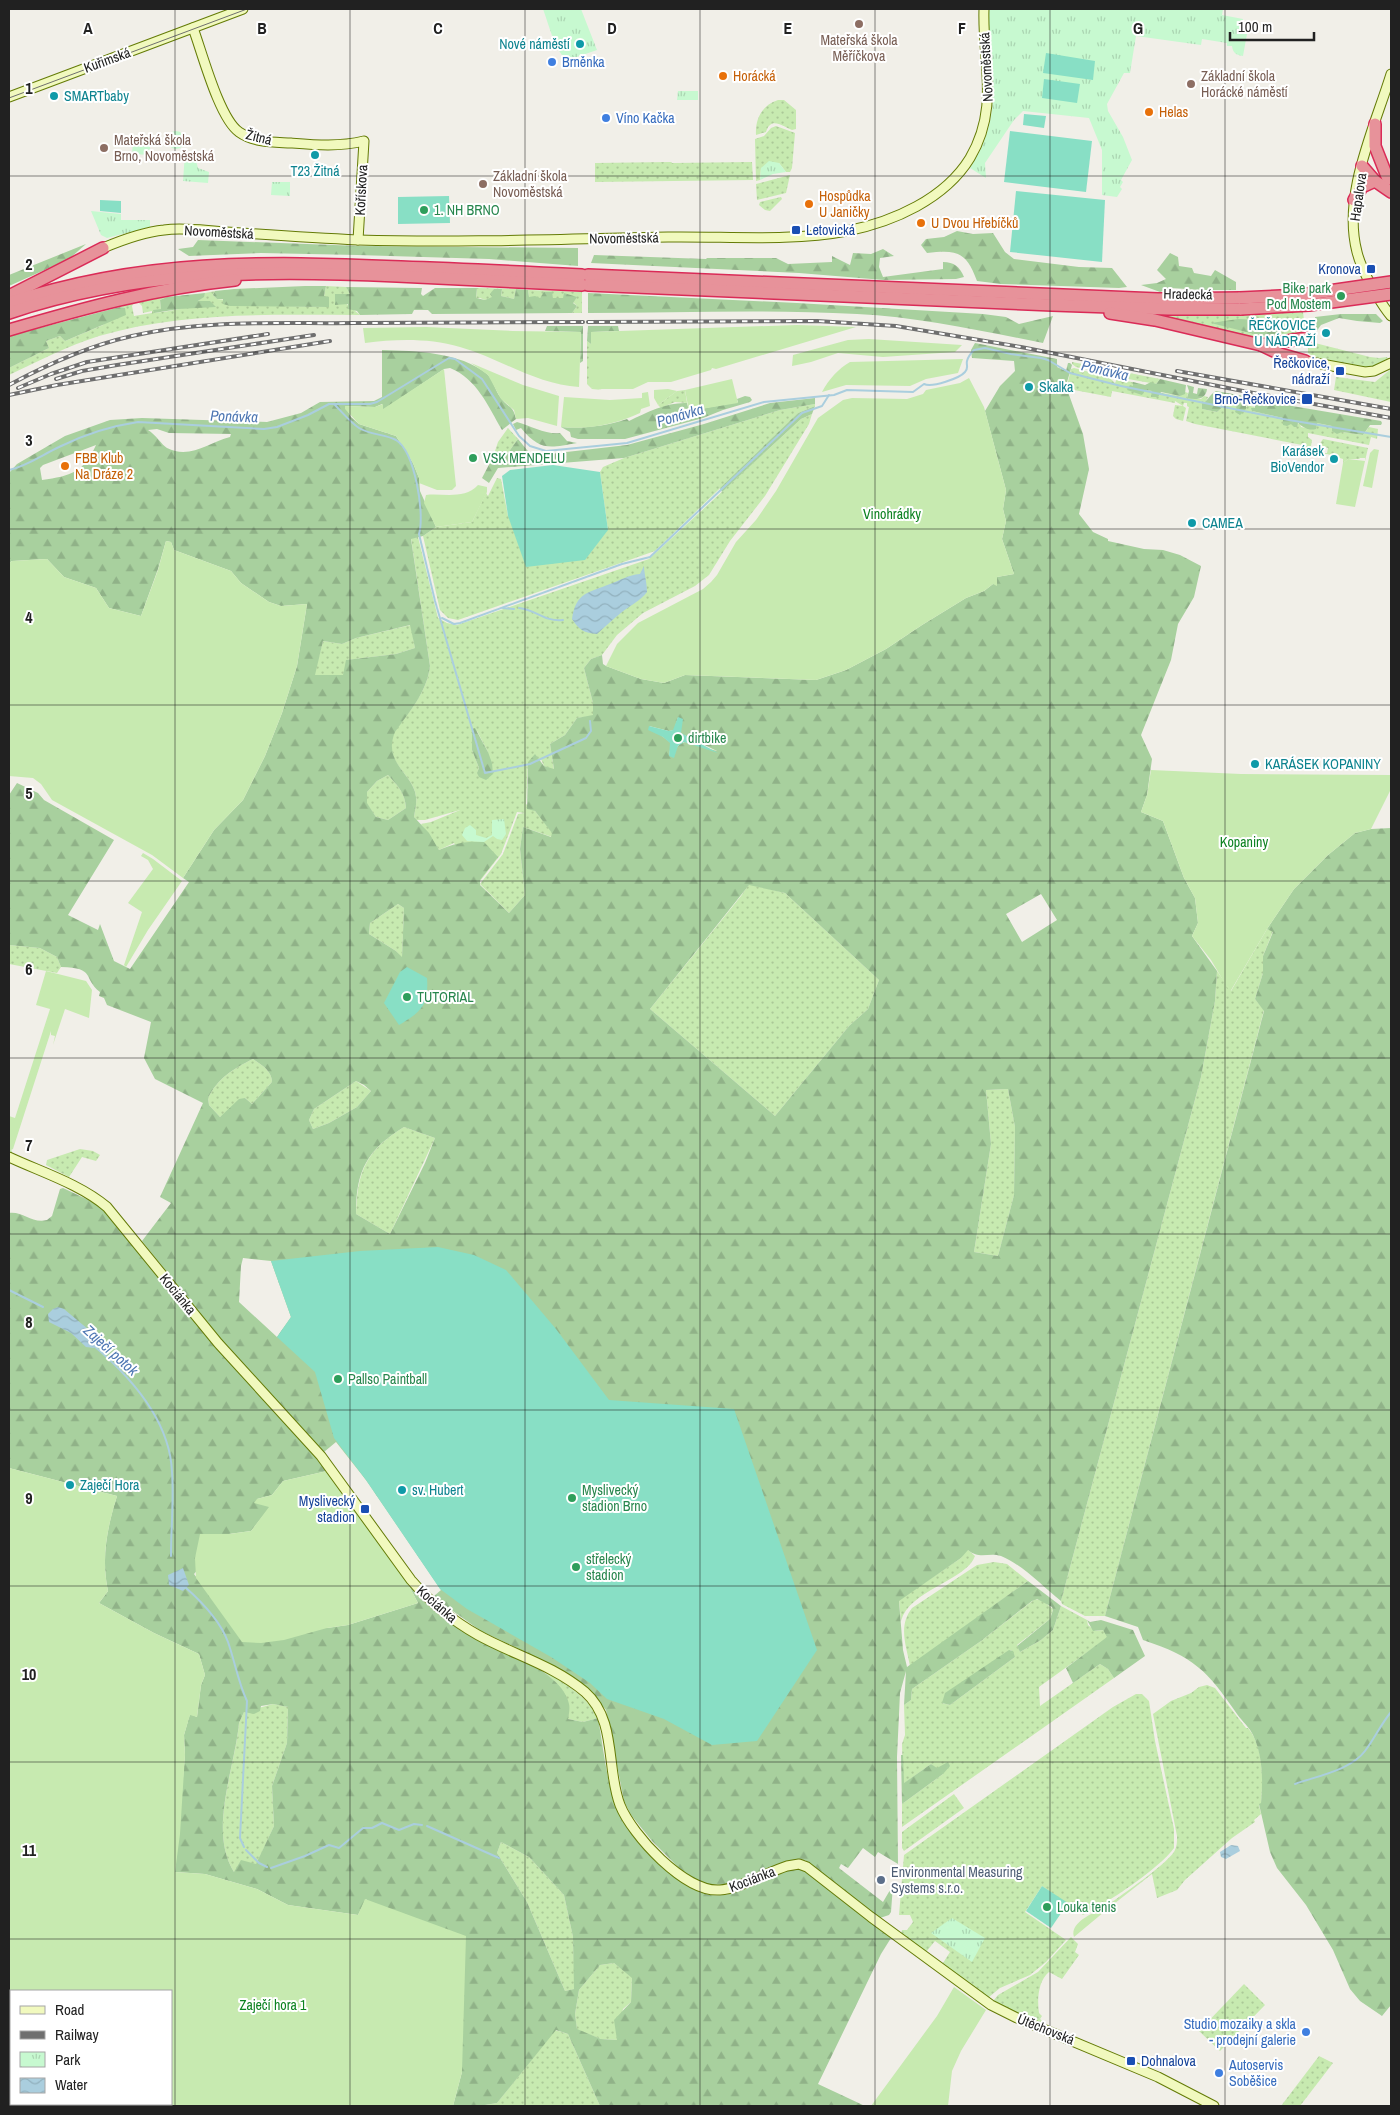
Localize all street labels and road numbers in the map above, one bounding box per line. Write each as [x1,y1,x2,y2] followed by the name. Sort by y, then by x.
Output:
[975,31,997,102] street label: Novoměstská
[81,43,133,77] street label: Kuřimská
[244,125,274,149] street label: Žitná
[351,163,371,216] street label: Kořískova
[1346,171,1370,222] street label: Hapalova
[184,221,255,243] street label: Novoměstská
[589,228,660,248] street label: Novoměstská
[1163,285,1213,303] street label: Hradecká
[156,1270,200,1319] street label: Kociánka
[413,1582,461,1627] street label: Kociánka
[726,1862,778,1896] street label: Kociánka
[1015,2009,1078,2049] street label: Útěchovská

